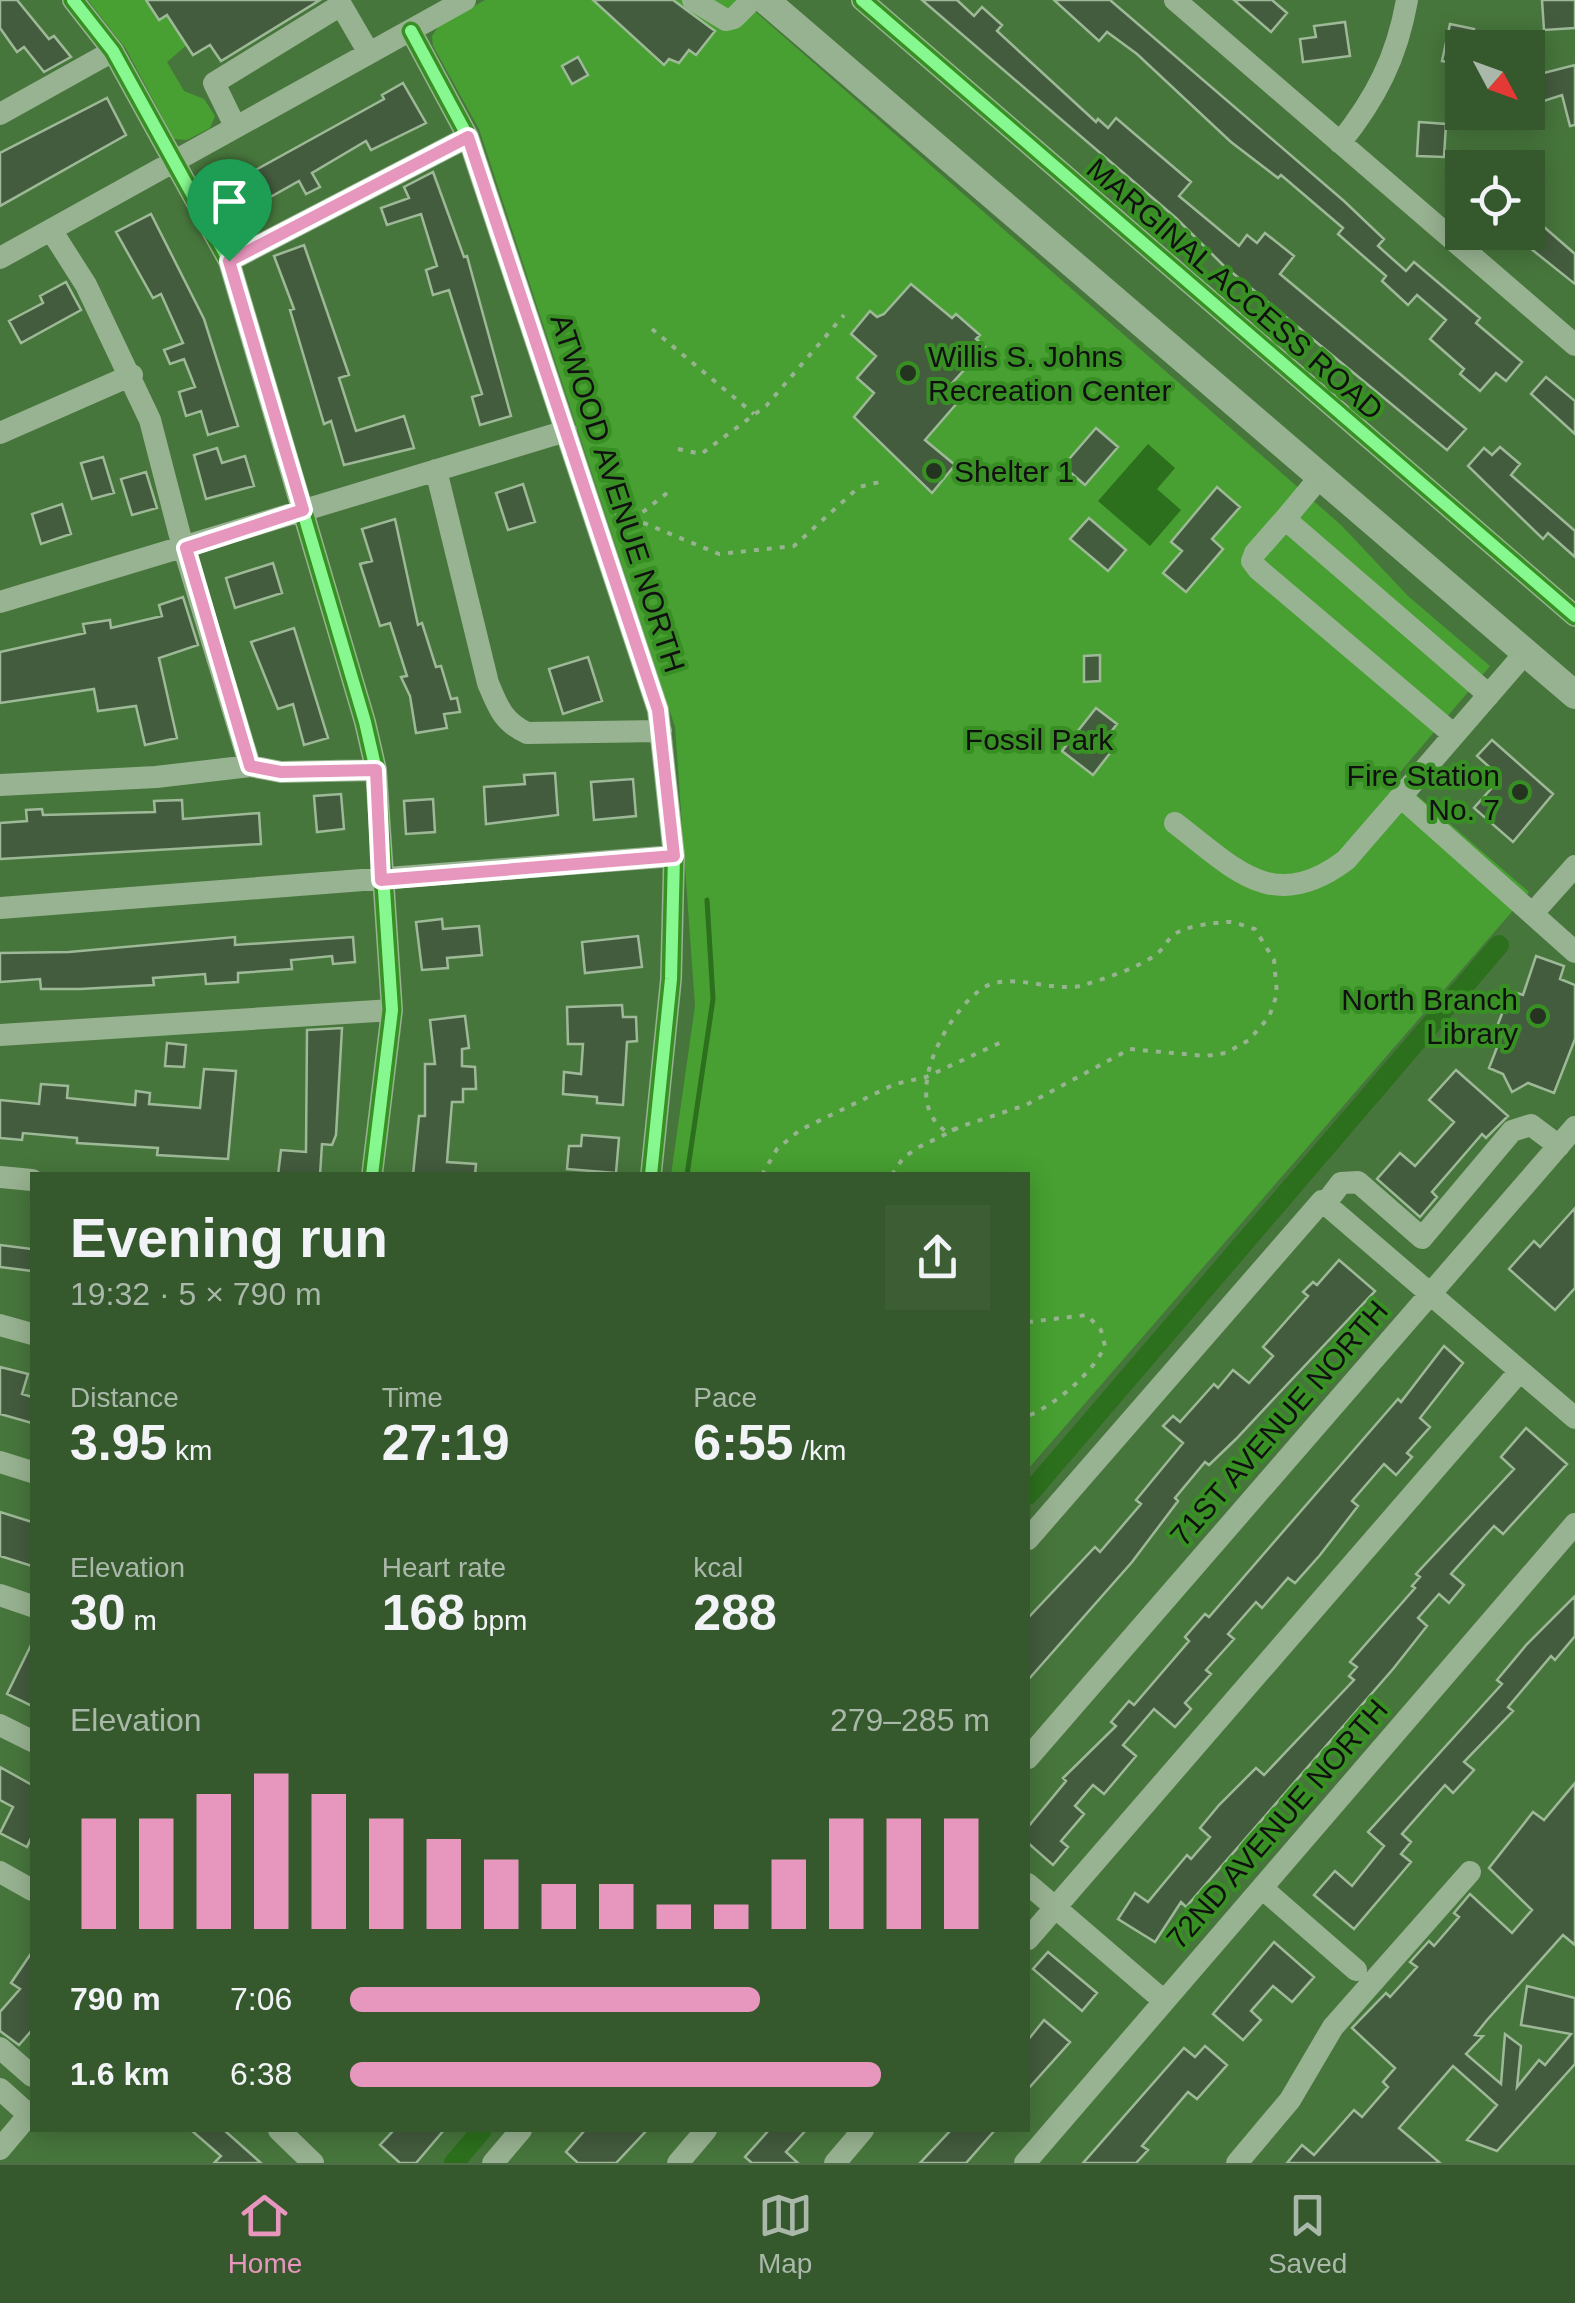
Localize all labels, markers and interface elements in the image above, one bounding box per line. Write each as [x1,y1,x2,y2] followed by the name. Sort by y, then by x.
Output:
[1445,30,1545,130] north arrow
[1445,30,1545,250] map controls
[1445,150,1545,250] button: locate
[1081,152,1389,426] street label: MARGINAL ACCESS ROAD
[187,159,272,262] pin
[202,174,257,229] icon: arrive
[544,310,692,676] street label: ATWOOD AVENUE NORTH
[928,340,1171,407] place label: Willis S. Johns Recreation Center
[897,362,919,384] marker: Willis S. Johns Recreation Center
[954,455,1074,488] place label: Shelter 1
[923,460,945,482] marker: Shelter 1
[965,723,1114,756] park label: Fossil Park
[1347,759,1500,826] place label: Fire Station No. 7
[1509,781,1531,803] marker: Fire Station No. 7
[1341,983,1518,1050] place label: North Branch Library
[1527,1005,1549,1027] marker: North Branch Library
[885,1205,990,1310] button: share
[70,1207,388,1269] text: Evening run
[70,1276,322,1312] text: 19:32 · 5 × 790 m
[1164,1294,1394,1552] street label: 71ST AVENUE NORTH
[70,1382,179,1413] text: Distance
[382,1382,443,1413] text: Time
[693,1382,757,1413] text: Pace
[70,1415,167,1471] text: 3.95
[382,1415,510,1471] text: 27:19
[693,1415,793,1471] text: 6:55
[167,1435,212,1466] text: km
[793,1435,846,1466] text: /km
[70,1552,185,1583] text: Elevation
[382,1552,506,1583] text: Heart rate
[693,1552,743,1583] text: kcal
[70,1585,126,1641] text: 30
[382,1585,465,1641] text: 168
[693,1585,777,1641] text: 288
[126,1605,157,1636] text: m
[465,1605,527,1636] text: bpm
[1160,1693,1394,1955] street label: 72ND AVENUE NORTH
[70,1702,202,1738] text: Elevation
[830,1702,990,1738] text: 279–285 m
[70,1981,161,2017] text: 790 m
[230,1981,292,2017] text: 7:06
[70,2056,170,2092] text: 1.6 km
[230,2056,292,2092] text: 6:38
[228,2188,302,2280] tab: Home
[758,2188,813,2280] tab: Map
[1268,2188,1347,2280] tab: Saved

